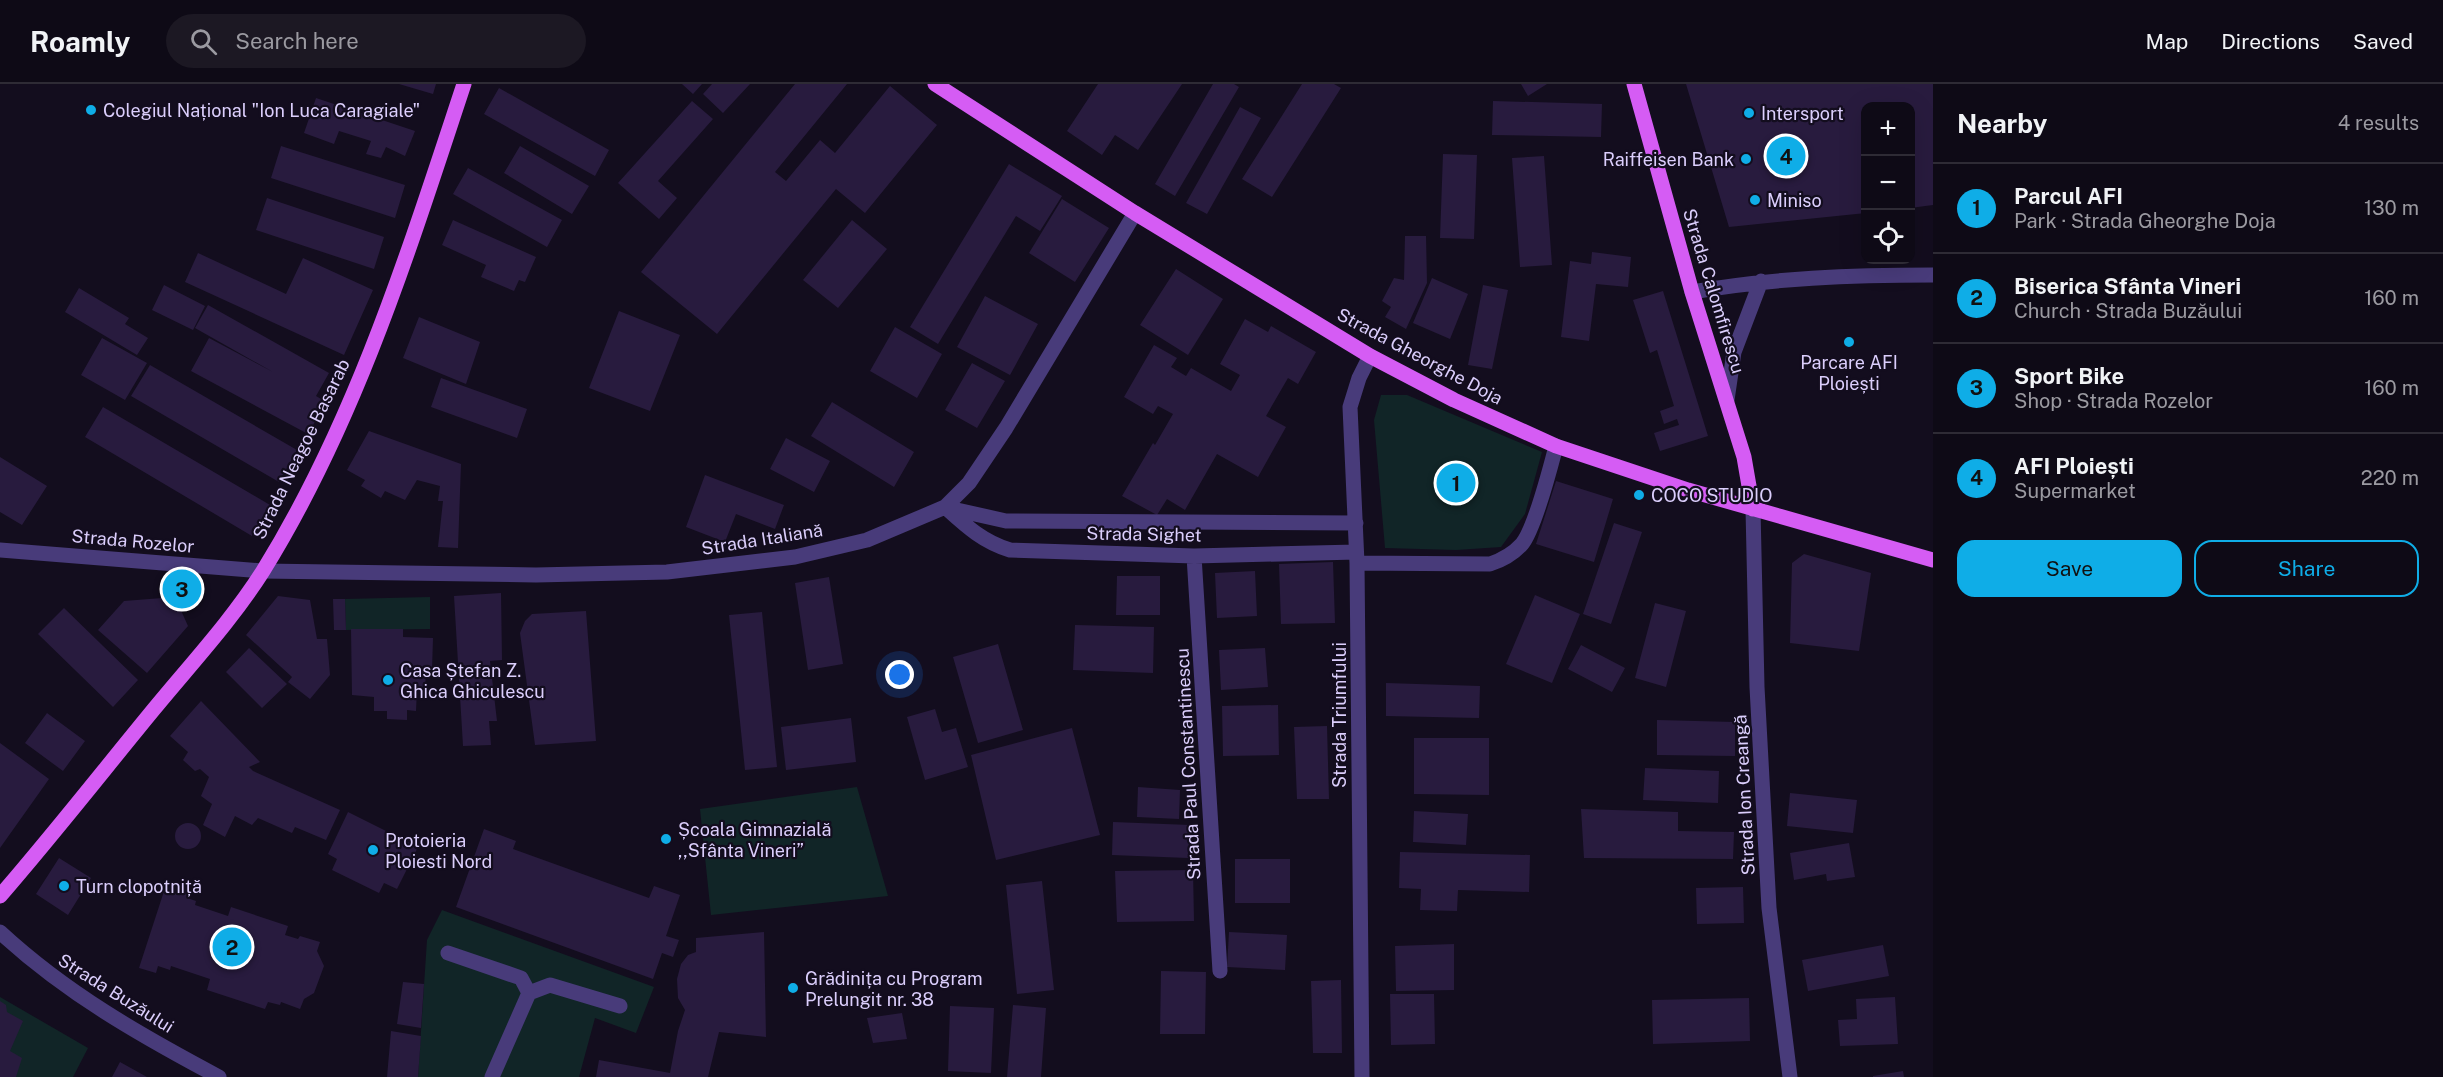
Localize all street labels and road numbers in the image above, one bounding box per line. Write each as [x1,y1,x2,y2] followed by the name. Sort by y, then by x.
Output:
[1679,206,1749,376] street label: Strada Calomfirescu
[1334,303,1506,409] street label: Strada Gheorghe Doja
[248,355,354,543] street label: Strada Neagoe Basarab
[700,519,824,559] street label: Strada Italiană
[1086,522,1202,546] street label: Strada Sighet
[71,525,195,557] street label: Strada Rozelor
[1329,642,1350,788] street label: Strada Triumfului
[1171,648,1205,880] street label: Strada Paul Constantinescu
[1729,714,1759,876] street label: Strada Ion Creangă
[54,949,178,1037] street label: Strada Buzăului

